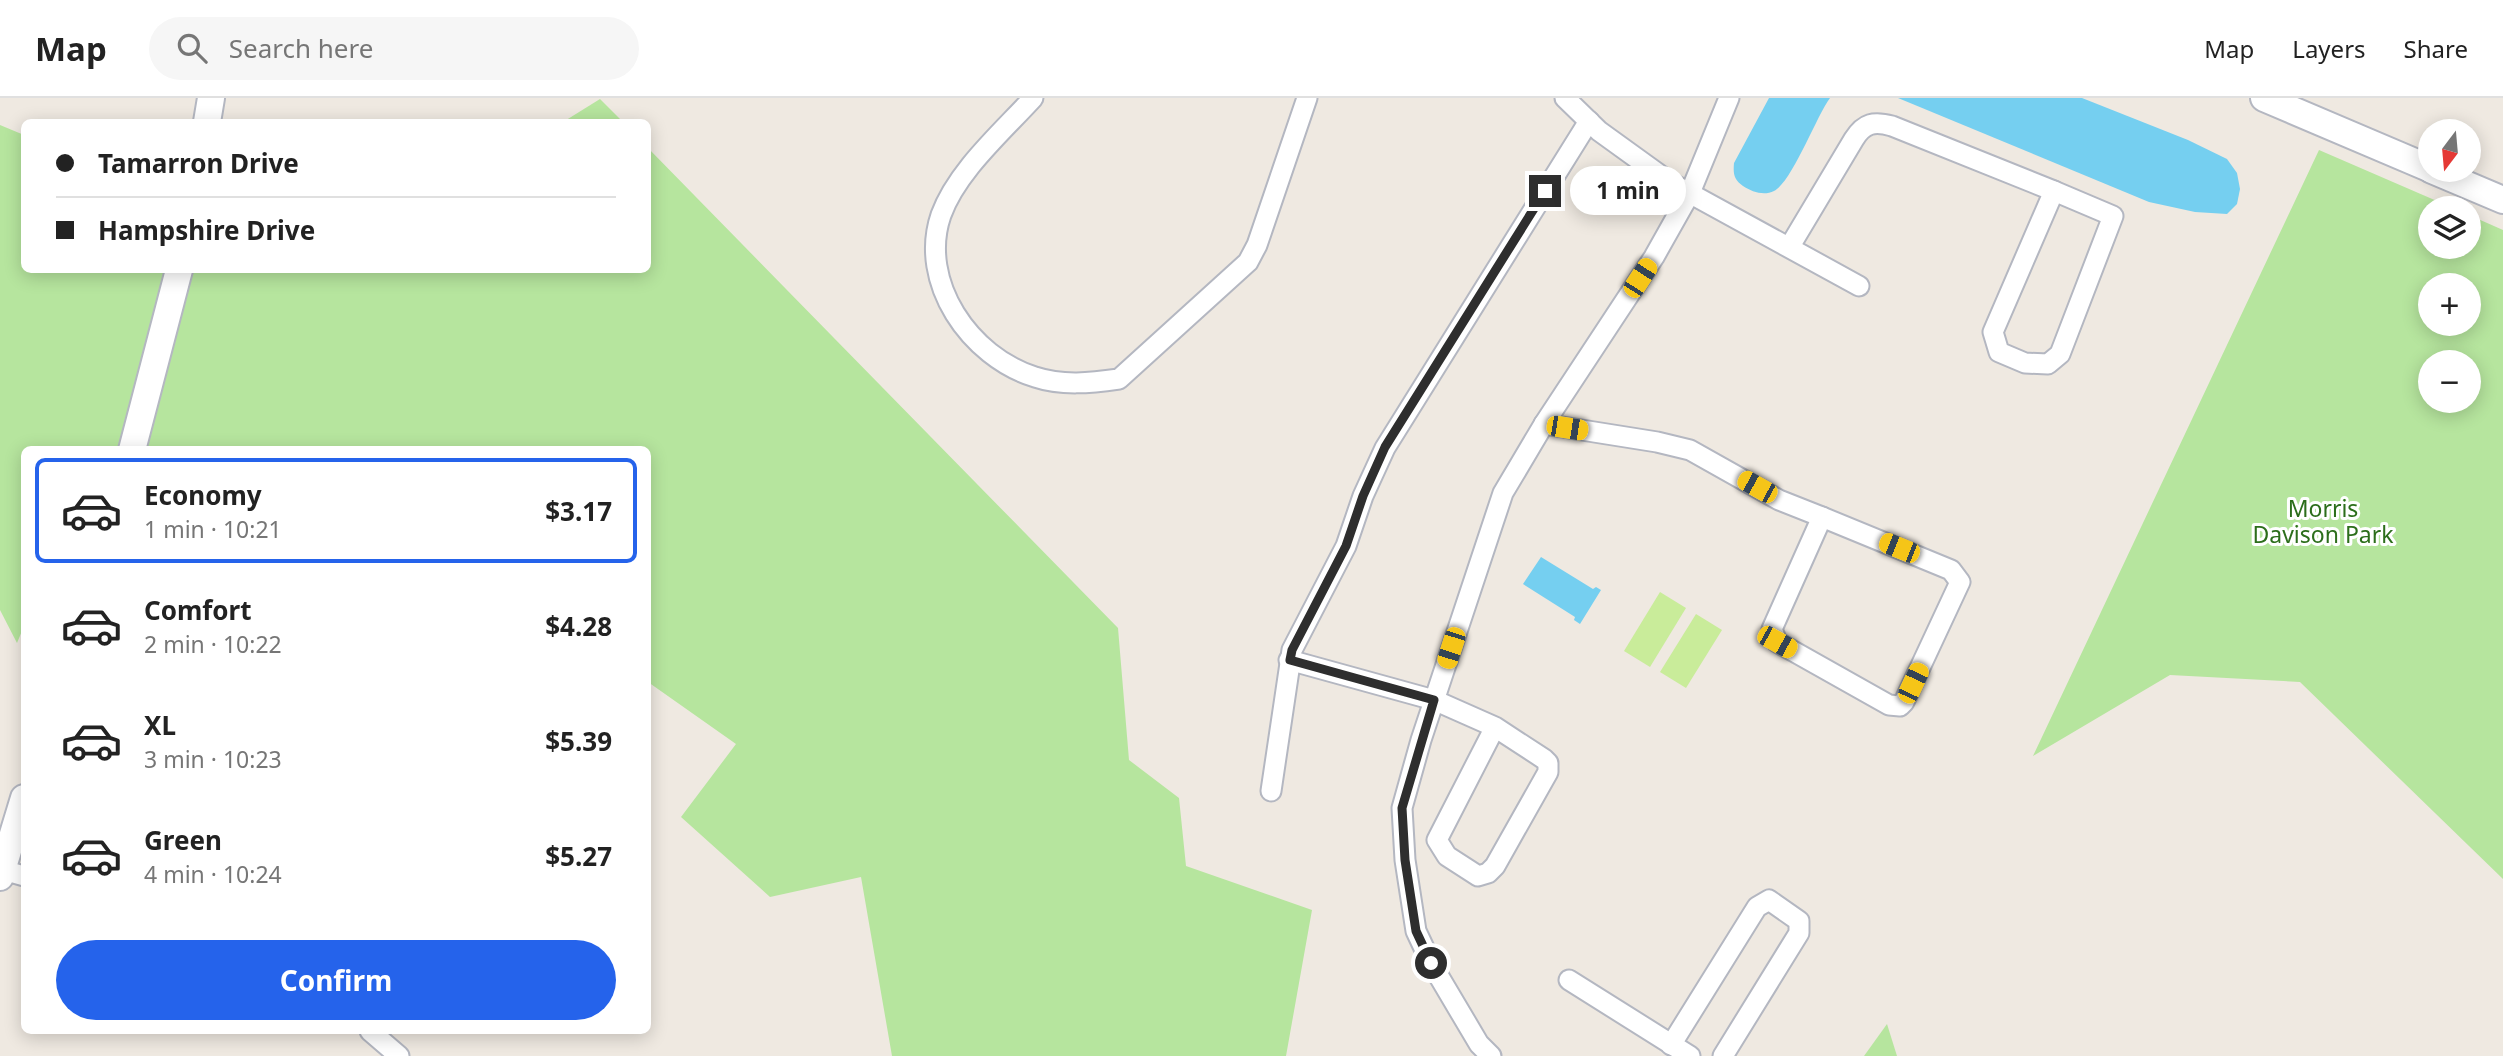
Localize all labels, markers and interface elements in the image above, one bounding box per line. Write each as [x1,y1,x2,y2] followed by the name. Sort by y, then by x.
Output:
[149,17,639,80] search box
[35,26,107,71] text: Map
[173,29,211,67] icon: search
[229,30,373,66] text: Search here
[2204,32,2254,65] text: Map
[2292,32,2366,65] text: Layers
[2404,32,2468,65] text: Share
[2418,119,2482,182] north arrow
[2418,119,2481,413] map controls
[98,145,299,181] text: Tamarron Drive
[1570,166,1685,216] callout: 1 min
[1596,174,1660,206] text: 1 min
[1529,175,1561,207] route end
[2418,196,2481,259] button: layers
[98,212,315,248] text: Hampshire Drive
[1620,255,1661,301] car
[2418,273,2481,336] button: +
[2418,350,2481,413] button: −
[1545,414,1590,442] car
[1734,468,1781,506] car
[144,477,262,513] text: Economy
[60,479,123,542] icon: car
[2252,492,2394,550] park label: Morris Davison Park
[545,493,612,529] text: $3.17
[144,513,282,545] text: 1 min · 10:21
[1876,530,1923,566] car
[144,592,252,628] text: Comfort
[60,594,123,657] icon: car
[545,608,612,644] text: $4.28
[1754,623,1801,661] car
[1435,625,1468,671] car
[144,628,282,660] text: 2 min · 10:22
[1895,660,1932,706] car
[144,707,176,743] text: XL
[60,709,123,772] icon: car
[545,723,612,759] text: $5.39
[144,743,282,775] text: 3 min · 10:23
[144,822,222,858] text: Green
[60,824,123,887] icon: car
[545,838,612,874] text: $5.27
[144,858,282,890] text: 4 min · 10:24
[56,940,616,1020] button: Confirm
[1415,947,1447,979] route start

